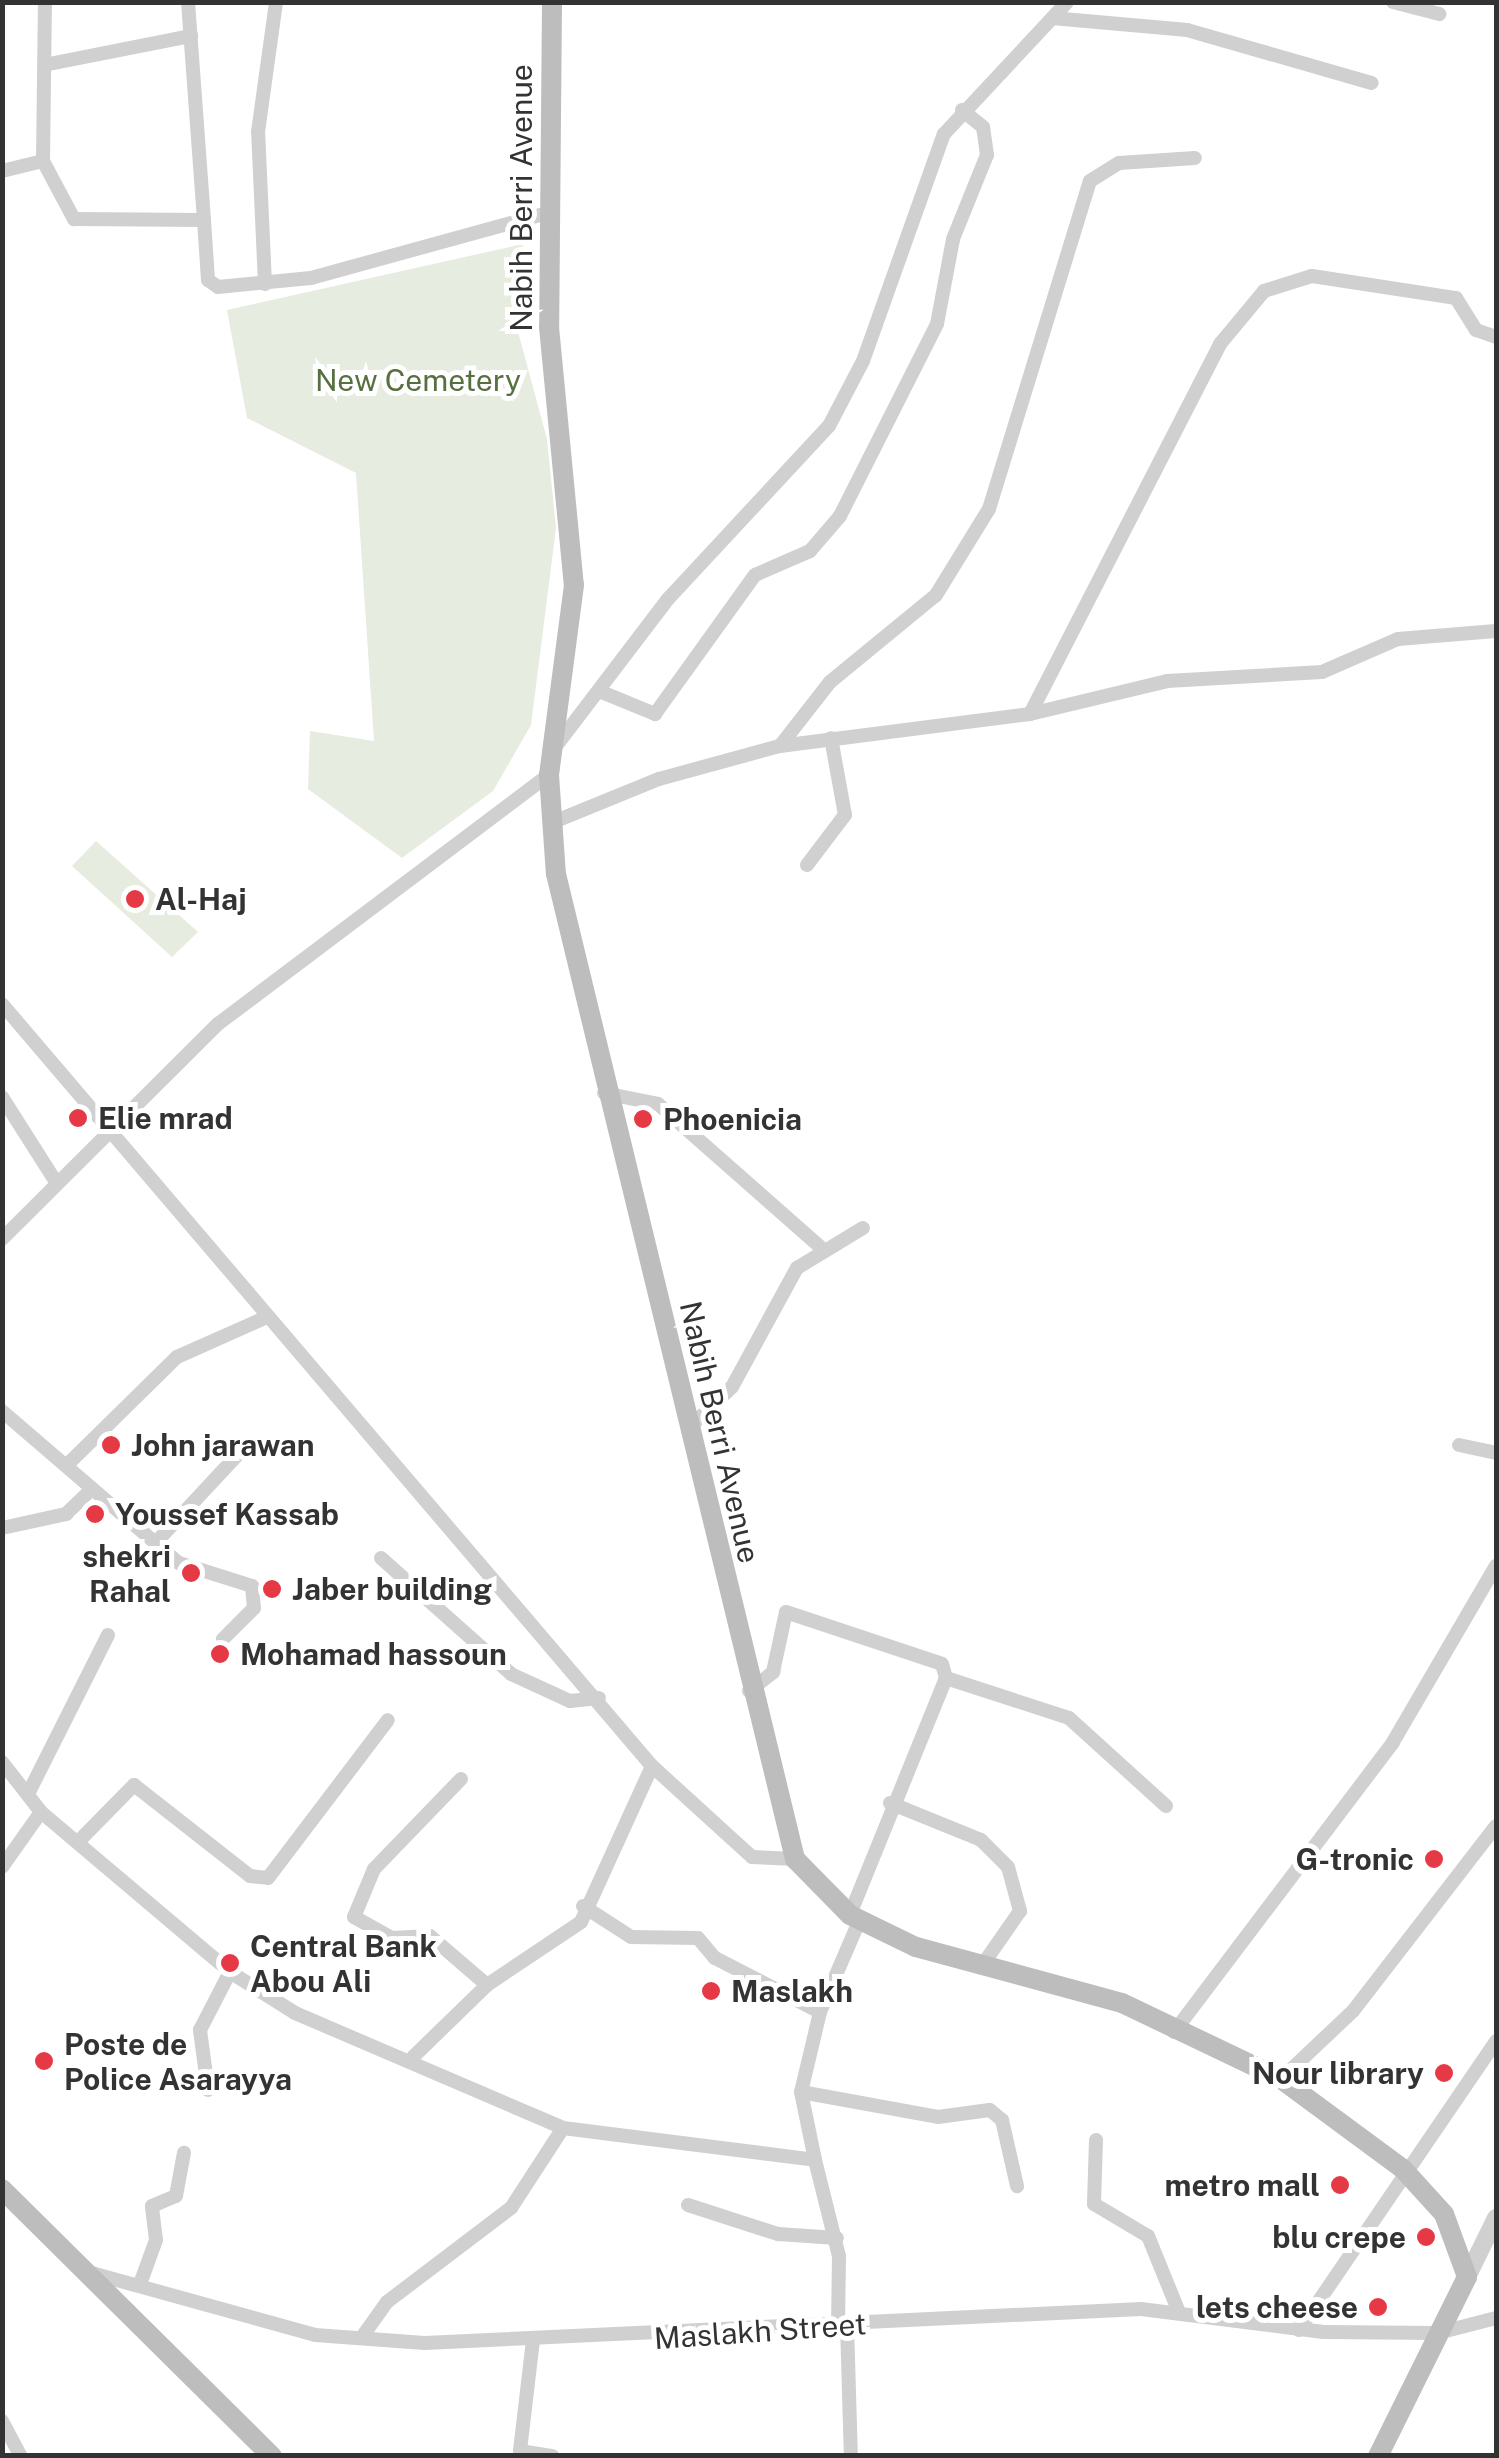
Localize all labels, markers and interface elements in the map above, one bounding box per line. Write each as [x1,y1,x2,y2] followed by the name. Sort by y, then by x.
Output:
[503,64,539,332] street label: Nabih Berri Avenue
[315,362,521,398] park label: New Cemetery
[155,881,247,917] place label: Al-Haj
[124,888,146,910] marker: Al-Haj
[98,1100,233,1136] place label: Elie mrad
[663,1101,802,1137] place label: Phoenicia
[67,1107,89,1129] marker: Elie mrad
[632,1108,654,1130] marker: Phoenicia
[672,1298,768,1566] street label: Nabih Berri Avenue
[131,1427,315,1463] place label: John jarawan
[100,1434,122,1456] marker: John jarawan
[115,1496,339,1532] place label: Youssef Kassab
[84,1503,106,1525] marker: Youssef Kassab
[82,1538,171,1608] place label: shekri Rahal
[180,1562,202,1584] marker: shekri Rahal
[292,1571,492,1607] place label: Jaber building
[261,1578,283,1600] marker: Jaber building
[240,1636,507,1672] place label: Mohamad hassoun
[209,1643,231,1665] marker: Mohamad hassoun
[1296,1841,1414,1877] place label: G-tronic
[1423,1848,1445,1870] marker: G-tronic
[250,1928,437,1998] place label: Central Bank Abou Ali
[219,1952,241,1974] marker: Central Bank Abou Ali
[731,1973,853,2009] place label: Maslakh
[700,1980,722,2002] marker: Maslakh
[64,2026,292,2096] place label: Poste de Police Asarayya
[33,2050,55,2072] marker: Poste de Police Asarayya
[1252,2055,1424,2091] place label: Nour library
[1433,2062,1455,2084] marker: Nour library
[1164,2167,1320,2203] place label: metro mall
[1329,2174,1351,2196] marker: metro mall
[1272,2219,1406,2255] place label: blu crepe
[1415,2226,1437,2248] marker: blu crepe
[1196,2289,1358,2325] place label: lets cheese
[1367,2296,1389,2318] marker: lets cheese
[653,2306,867,2356] street label: Maslakh Street

